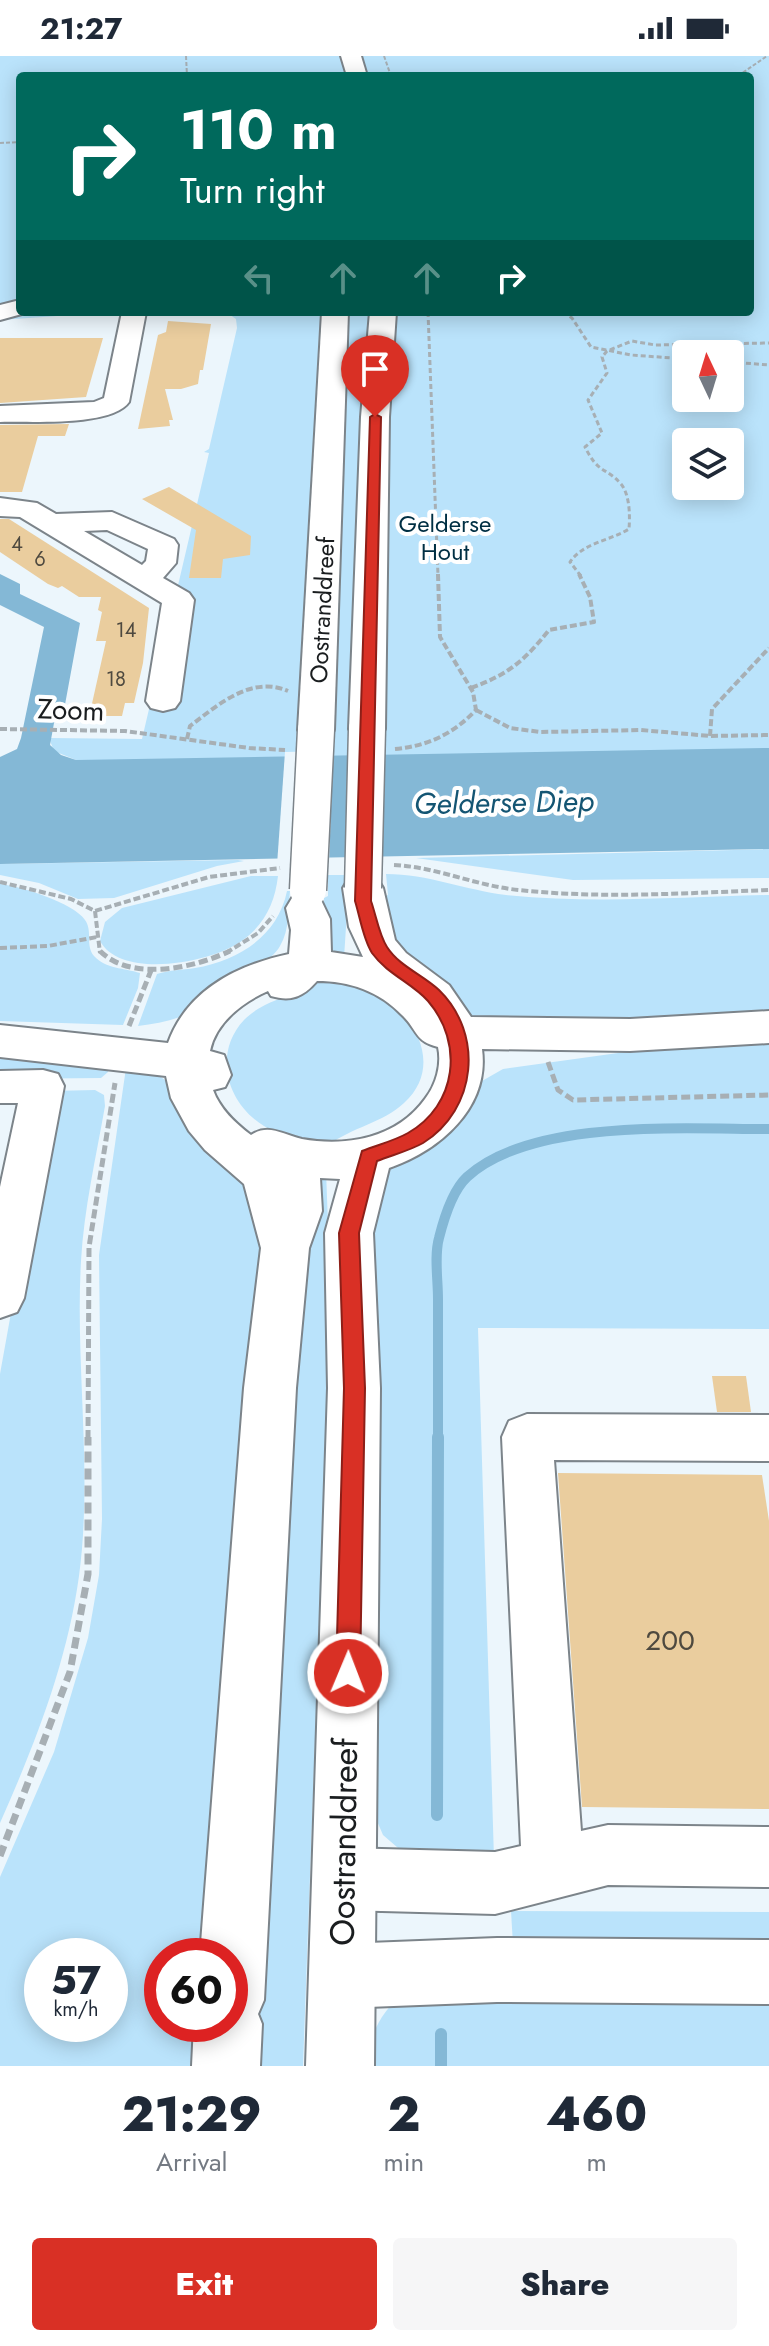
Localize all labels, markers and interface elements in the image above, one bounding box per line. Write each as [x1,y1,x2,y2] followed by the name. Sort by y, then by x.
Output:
[40,7,122,50] text: 21:27
[180,89,337,170] text: 110 m
[48,104,152,208] icon: right
[180,164,325,216] text: Turn right
[237,256,281,300] icon: left
[321,256,365,300] icon: ahead
[405,256,449,300] icon: ahead
[489,256,533,300] icon: right
[341,335,409,417] pin
[672,340,744,412] north arrow
[672,340,744,500] map controls
[353,347,397,391] icon: arrive
[672,428,744,500] button: layers
[399,506,491,569] park label: Gelderse Hout
[11,530,23,559] house number: 4
[301,535,343,684] street label: Oostranddreef
[34,545,46,574] house number: 6
[116,616,137,645] house number: 14
[106,665,126,694] house number: 18
[37,688,105,732] street label: Zoom
[413,779,595,825] water label: Gelderse Diep
[645,1620,695,1661] house number: 200
[306,1631,390,1715] position arrow
[318,1736,370,1946] street label: Oostranddreef
[144,1938,248,2042] speed limit sign: 60
[51,1951,101,2009] text: 57
[53,1995,99,2024] text: km/h
[122,2080,262,2149] text: 21:29
[387,2080,420,2149] text: 2
[546,2080,647,2149] text: 460
[156,2143,228,2181] text: Arrival
[384,2143,424,2181] text: min
[586,2143,607,2181] text: m
[32,2238,377,2330] button: Exit
[393,2238,737,2330] button: Share

